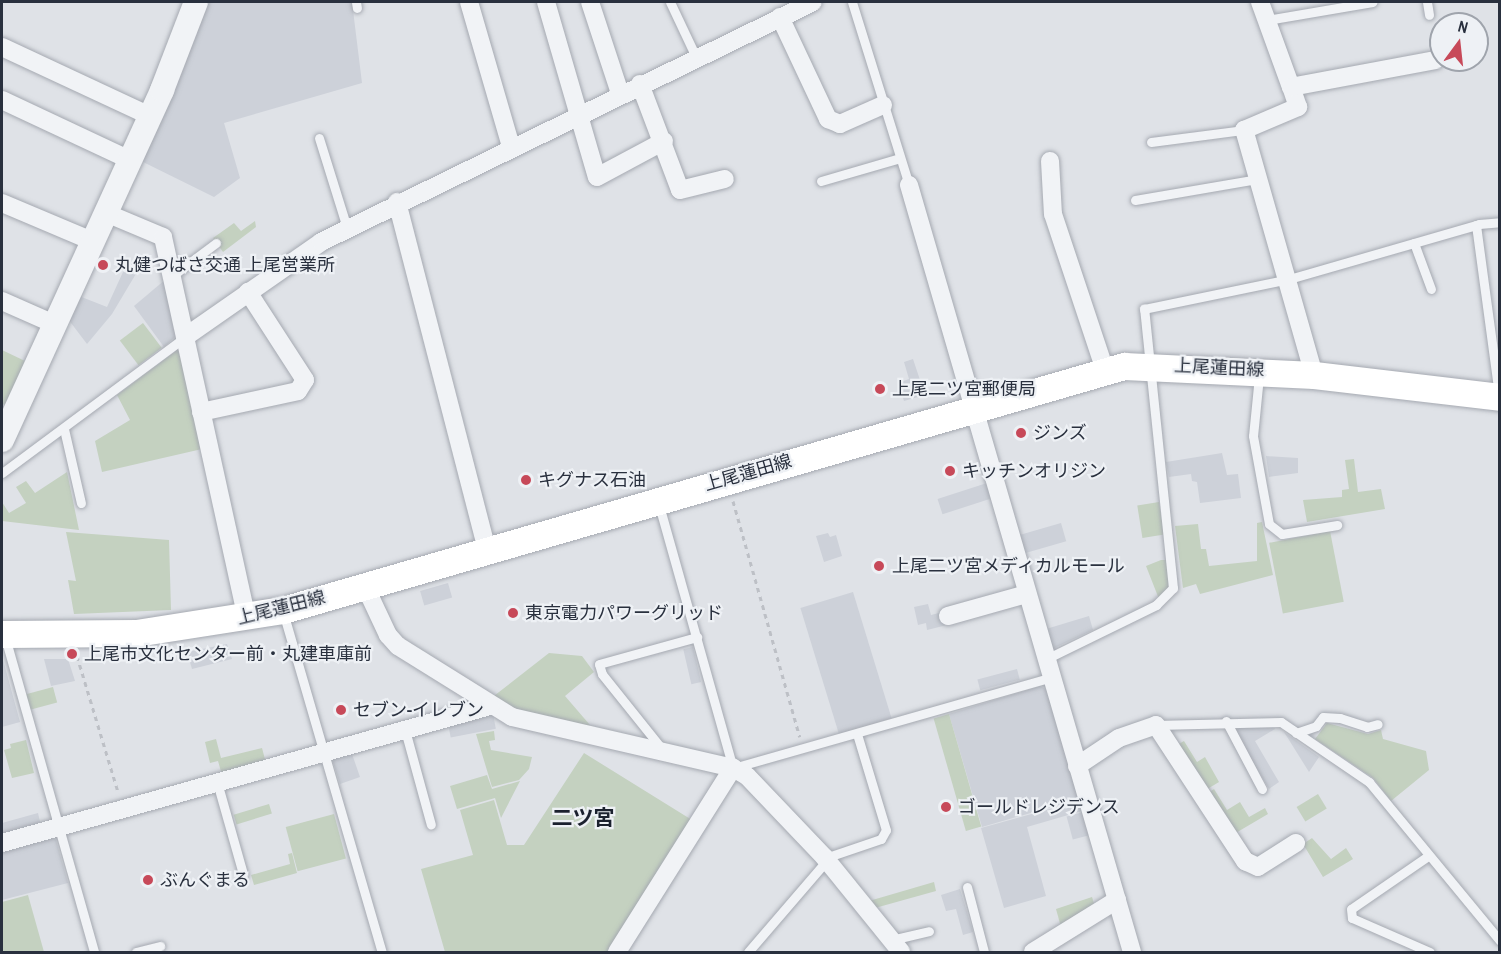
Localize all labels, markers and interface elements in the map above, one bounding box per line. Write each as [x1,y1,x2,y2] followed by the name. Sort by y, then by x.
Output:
[1429,12,1489,72] north arrow
[1456,15,1471,38] text: N
[115,254,335,276] place label: 丸健つばさ交通 上尾営業所
[96,258,110,272] marker: 丸健つばさ交通 上尾営業所
[1173,355,1265,381] street label: 上尾蓮田線
[892,378,1036,400] place label: 上尾二ツ宮郵便局
[873,382,887,396] marker: 上尾二ツ宮郵便局
[1033,422,1087,444] place label: ジンズ
[1014,426,1028,440] marker: ジンズ
[702,450,794,496] street label: 上尾蓮田線
[962,460,1106,482] place label: キッチンオリジン
[943,464,957,478] marker: キッチンオリジン
[538,469,646,491] place label: キグナス石油
[519,473,533,487] marker: キグナス石油
[892,555,1126,577] place label: 上尾二ツ宮メディカルモール
[870,557,888,575] marker: 上尾二ツ宮メディカルモール
[235,587,327,629] street label: 上尾蓮田線
[525,602,723,624] place label: 東京電力パワーグリッド
[506,606,520,620] marker: 東京電力パワーグリッド
[84,643,372,665] place label: 上尾市文化センター前・丸建車庫前
[65,647,79,661] marker: 上尾市文化センター前・丸建車庫前
[353,699,484,721] place label: セブン-イレブン
[334,703,348,717] marker: セブン-イレブン
[958,796,1120,818] place label: ゴールドレジデンス
[939,800,953,814] marker: ゴールドレジデンス
[552,805,614,831] district label: 二ツ宮
[160,869,250,891] place label: ぶんぐまる
[141,873,155,887] marker: ぶんぐまる

